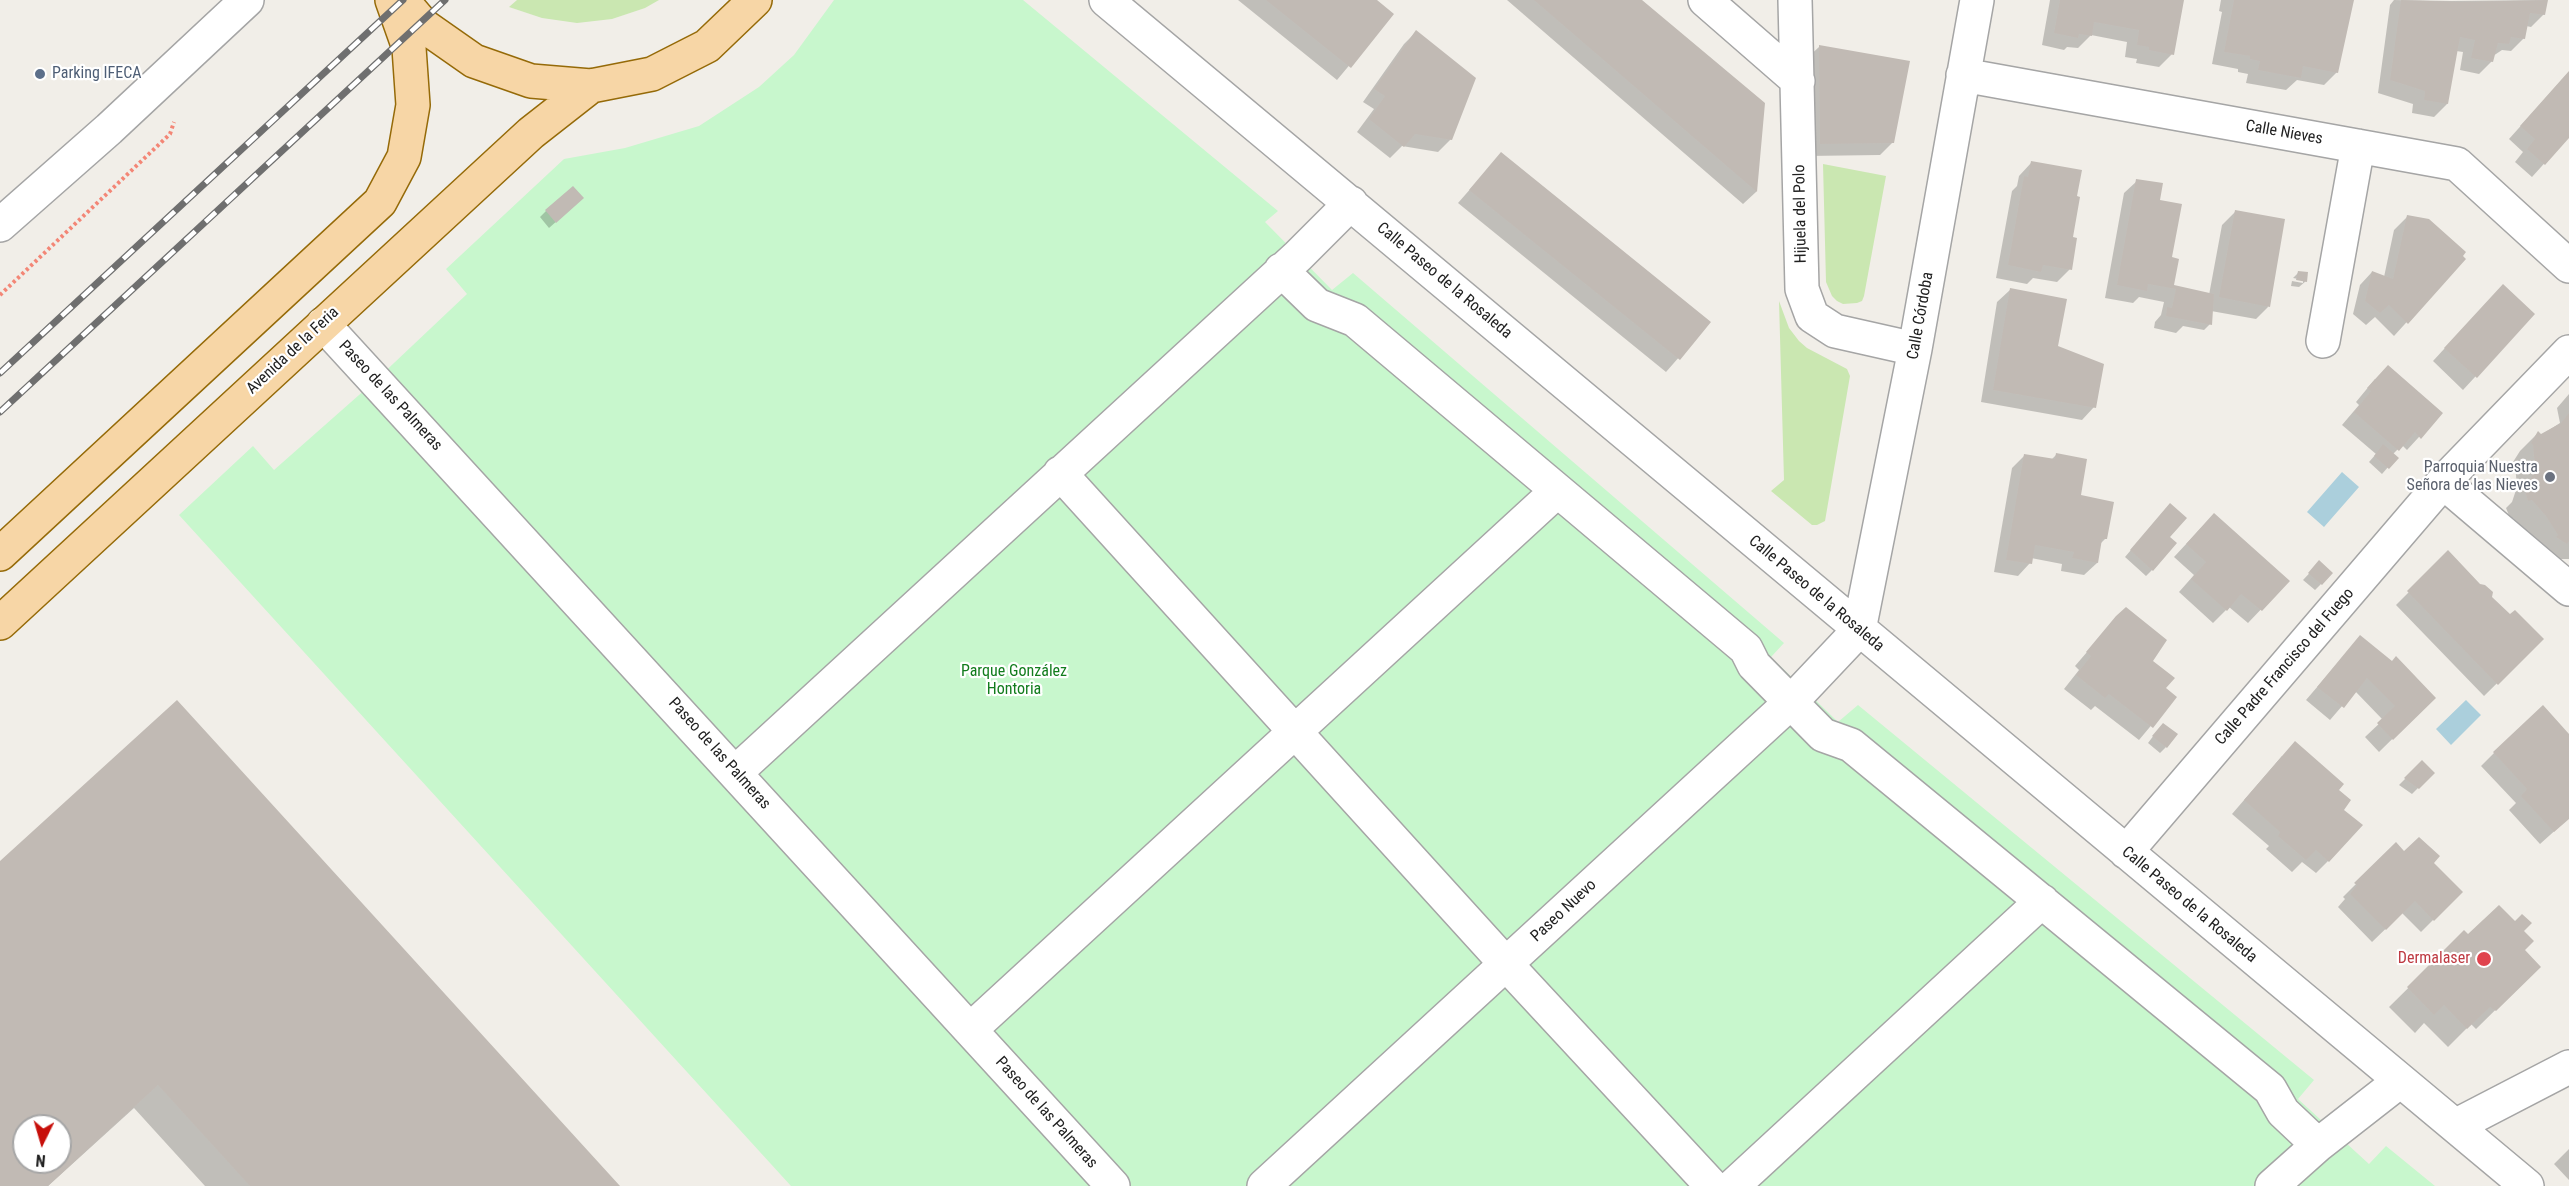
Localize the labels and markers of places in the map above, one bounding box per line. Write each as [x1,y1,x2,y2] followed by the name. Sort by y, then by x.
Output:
[52,64,141,84] place label: Parking IFECA
[33,67,47,81] marker: Parking IFECA
[2407,458,2538,496] place label: Parroquia Nuestra Señora de las Nieves
[2543,470,2557,484] marker: Parroquia Nuestra Señora de las Nieves
[2398,949,2470,969] place label: Dermalaser
[2475,950,2493,968] marker: Dermalaser

